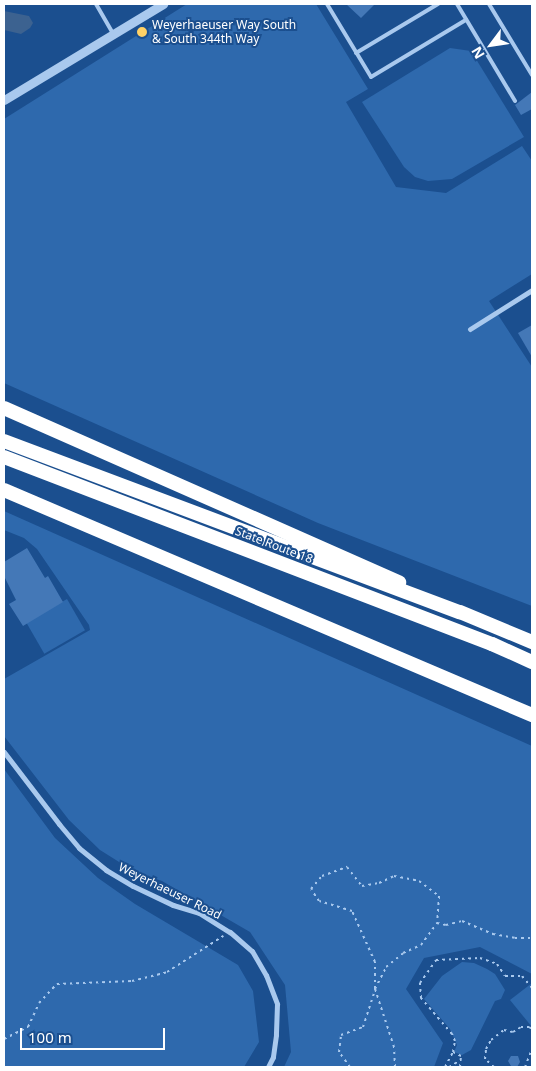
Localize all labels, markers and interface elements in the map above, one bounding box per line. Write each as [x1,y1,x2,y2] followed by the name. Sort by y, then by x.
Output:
[152,18,296,46] place label: Weyerhaeuser Way South & South 344th Way
[466,20,516,70] north arrow
[136,26,148,38] marker: Weyerhaeuser Way South & South 344th Way
[467,43,489,63] text: N
[233,524,315,566] street label: State Route 18
[116,860,224,922] street label: Weyerhaeuser Road
[22,1018,168,1050] scale bar
[28,1027,72,1047] text: 100 m

